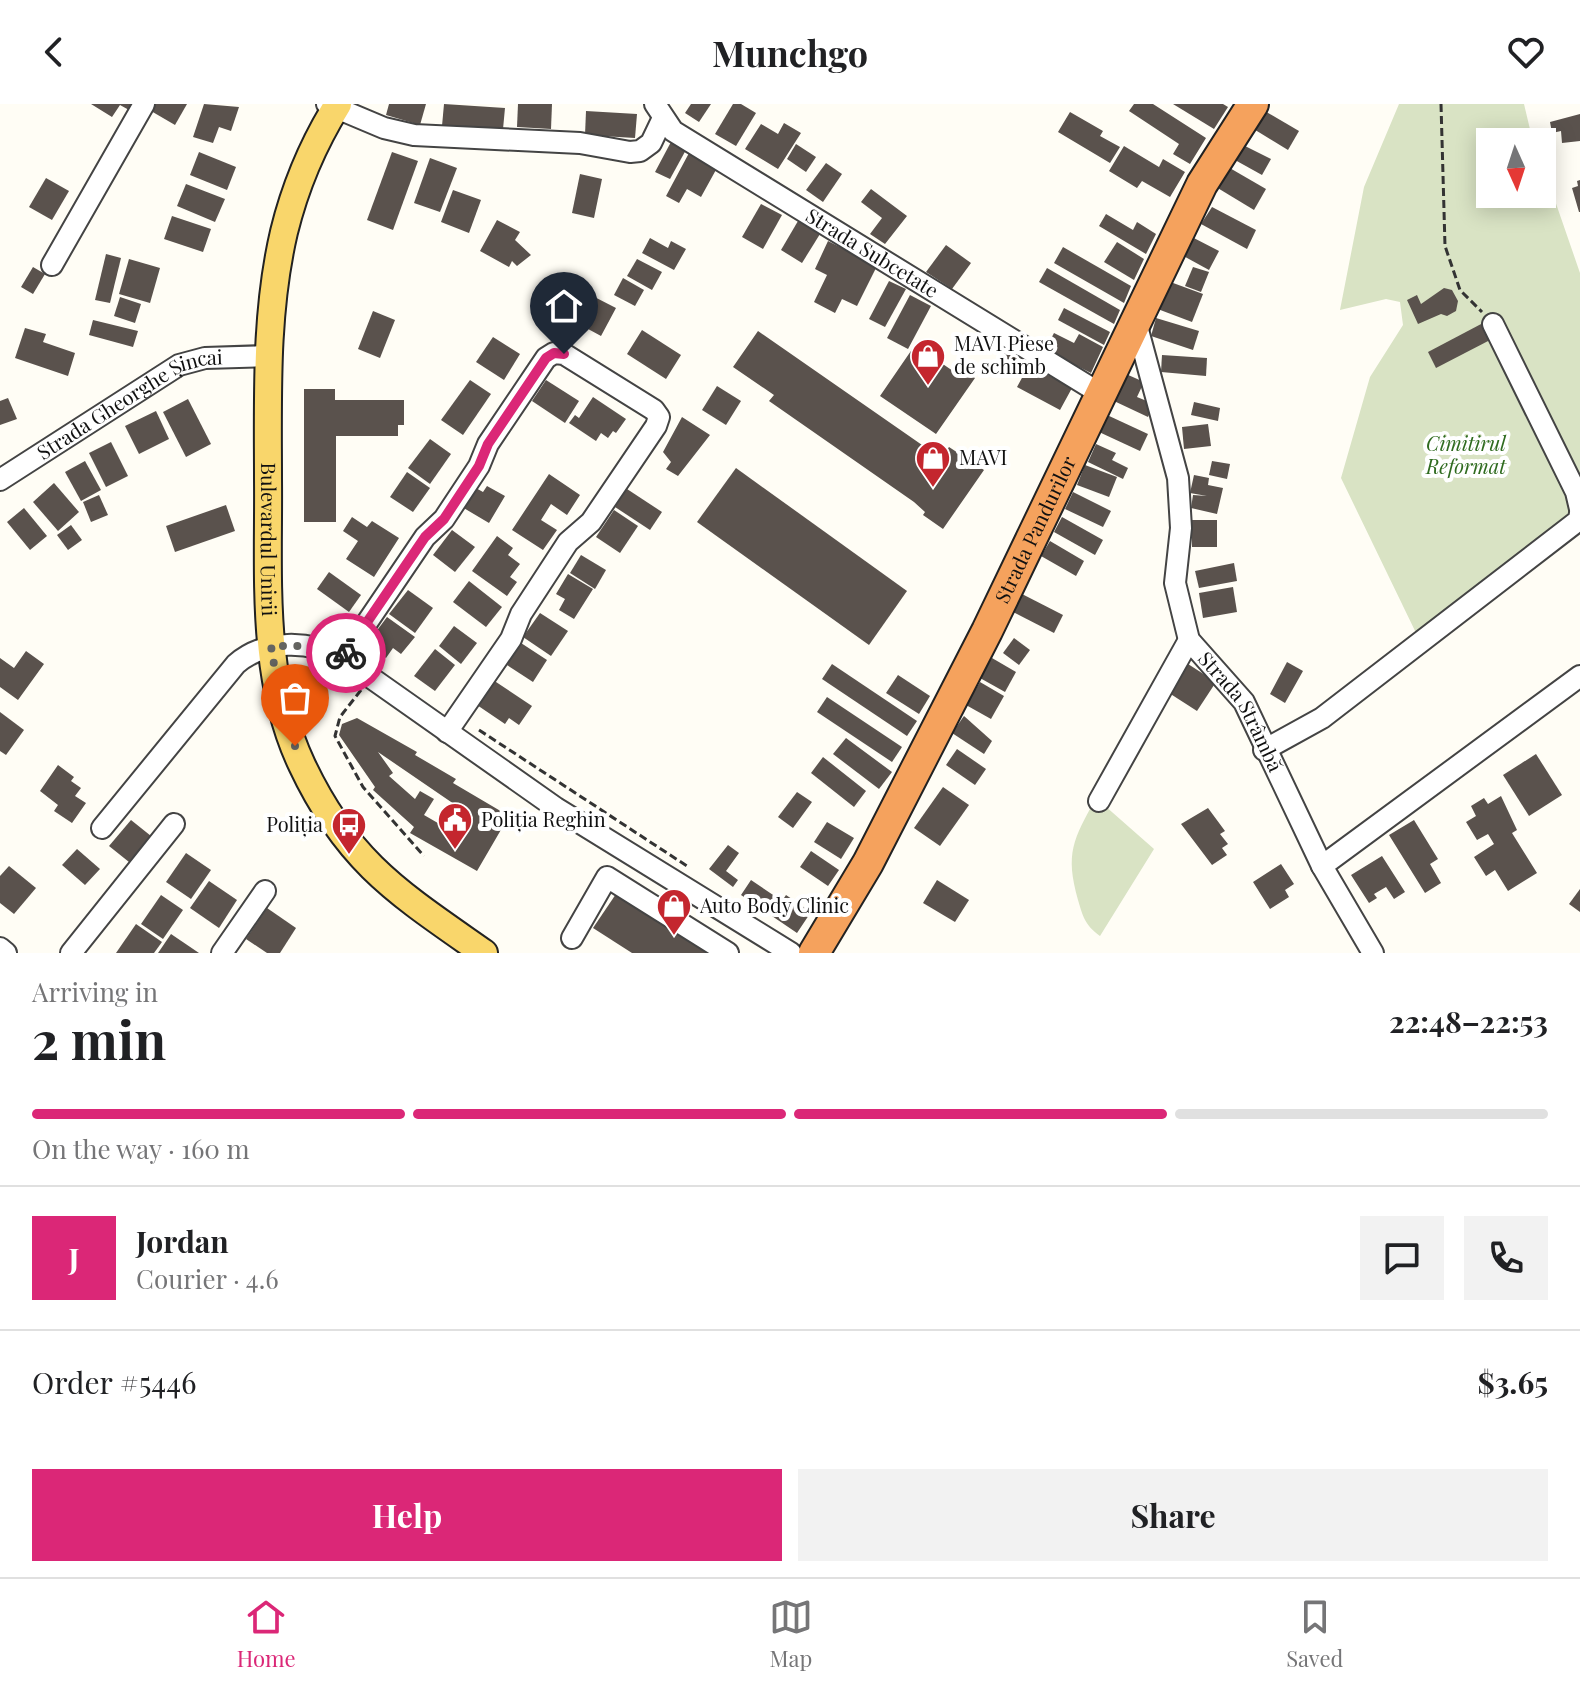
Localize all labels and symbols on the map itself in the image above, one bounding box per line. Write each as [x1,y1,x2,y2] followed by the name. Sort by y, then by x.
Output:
[1476,128,1556,208] north arrow
[801,201,944,303] street label: Strada Subcetate
[530,272,598,354] pin
[954,329,1054,379] place label: MAVI Piese de schimb
[909,337,947,387] shop icon: MAVI Piese de schimb
[31,342,223,465] street label: Strada Gheorghe Șincai
[1425,429,1507,479] park label: Cimitirul Reformat
[914,439,952,489] shop icon: MAVI
[959,443,1007,470] place label: MAVI
[987,451,1081,607] street label: Strada Pandurilor
[256,463,284,617] street label: Bulevardul Unirii
[306,613,386,693] courier
[1193,645,1290,776] street label: Strada Strâmbă
[261,664,329,746] pin
[436,801,474,851] public building icon: Poliția Reghin
[481,805,606,833] place label: Poliția Reghin
[330,806,368,856] bus stop icon: Poliția
[266,810,323,838] place label: Poliția
[655,887,693,937] shop icon: Auto Body Clinic
[699,891,849,918] place label: Auto Body Clinic

